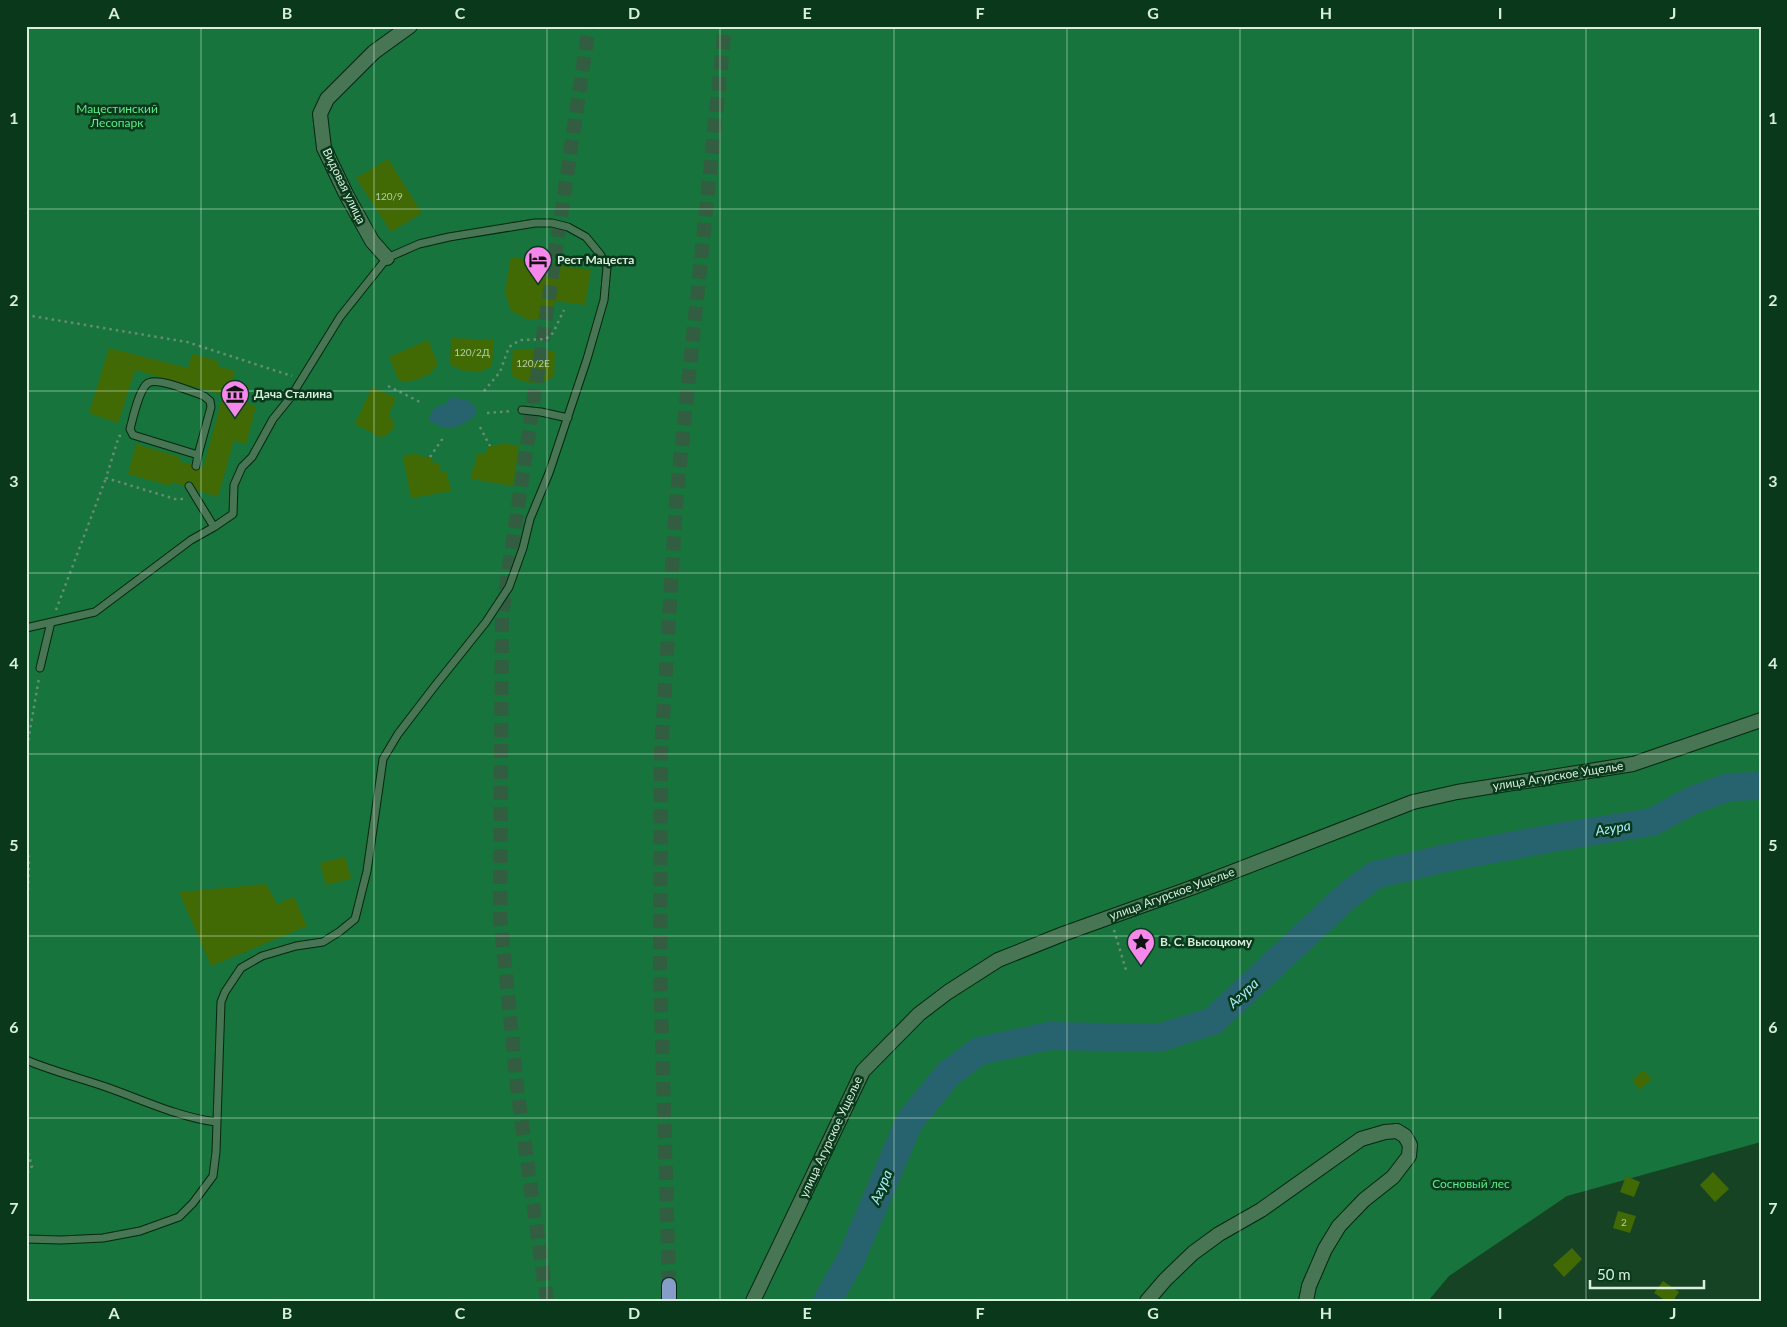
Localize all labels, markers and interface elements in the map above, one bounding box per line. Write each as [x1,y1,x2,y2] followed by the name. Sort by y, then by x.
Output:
[107,3,120,22] text: A
[282,3,292,22] text: B
[455,3,466,22] text: C
[628,3,640,22] text: D
[802,3,812,22] text: E
[975,3,985,22] text: F
[1147,3,1159,22] text: G
[1320,3,1332,22] text: H
[1498,3,1502,22] text: I
[1670,3,1676,22] text: J
[76,101,158,130] park label: Мацестинский Лесопарк
[9,108,19,127] text: 1
[1768,108,1778,127] text: 1
[320,145,369,226] street label: Видовая улица
[375,190,403,202] house number: 120/9
[523,245,553,284] hotel icon: Рест Мацеста
[557,252,634,267] place label: Рест Мацеста
[9,290,19,309] text: 2
[1768,290,1778,309] text: 2
[454,346,490,358] house number: 120/2Д
[516,357,550,369] house number: 120/2Е
[220,379,250,418] museum icon: Дача Сталина
[254,386,332,401] place label: Дача Сталина
[9,471,19,490] text: 3
[1768,471,1778,490] text: 3
[9,653,19,672] text: 4
[1768,653,1778,672] text: 4
[1492,758,1624,793] street label: улица Агурское Ущелье
[1593,816,1632,839] water label: Агура
[9,835,19,854] text: 5
[1768,835,1778,854] text: 5
[1107,864,1236,923] street label: улица Агурское Ущелье
[1126,927,1156,966] place icon: В. С. Высоцкому
[1160,934,1253,949] place label: В. С. Высоцкому
[1223,974,1261,1012] water label: Агура
[9,1017,19,1036] text: 6
[1768,1017,1778,1036] text: 6
[796,1074,865,1200] street label: улица Агурское Ущелье
[865,1167,895,1207] water label: Агура
[1432,1176,1510,1191] park label: Сосновый лес
[9,1198,19,1217] text: 7
[1768,1198,1778,1217] text: 7
[1621,1216,1627,1228] house number: 2
[1590,1257,1703,1289] scale bar
[1597,1265,1631,1283] text: 50 m
[107,1303,120,1322] text: A
[282,1303,292,1322] text: B
[455,1303,466,1322] text: C
[628,1303,640,1322] text: D
[802,1303,812,1322] text: E
[975,1303,985,1322] text: F
[1147,1303,1159,1322] text: G
[1320,1303,1332,1322] text: H
[1498,1303,1502,1322] text: I
[1670,1303,1676,1322] text: J

